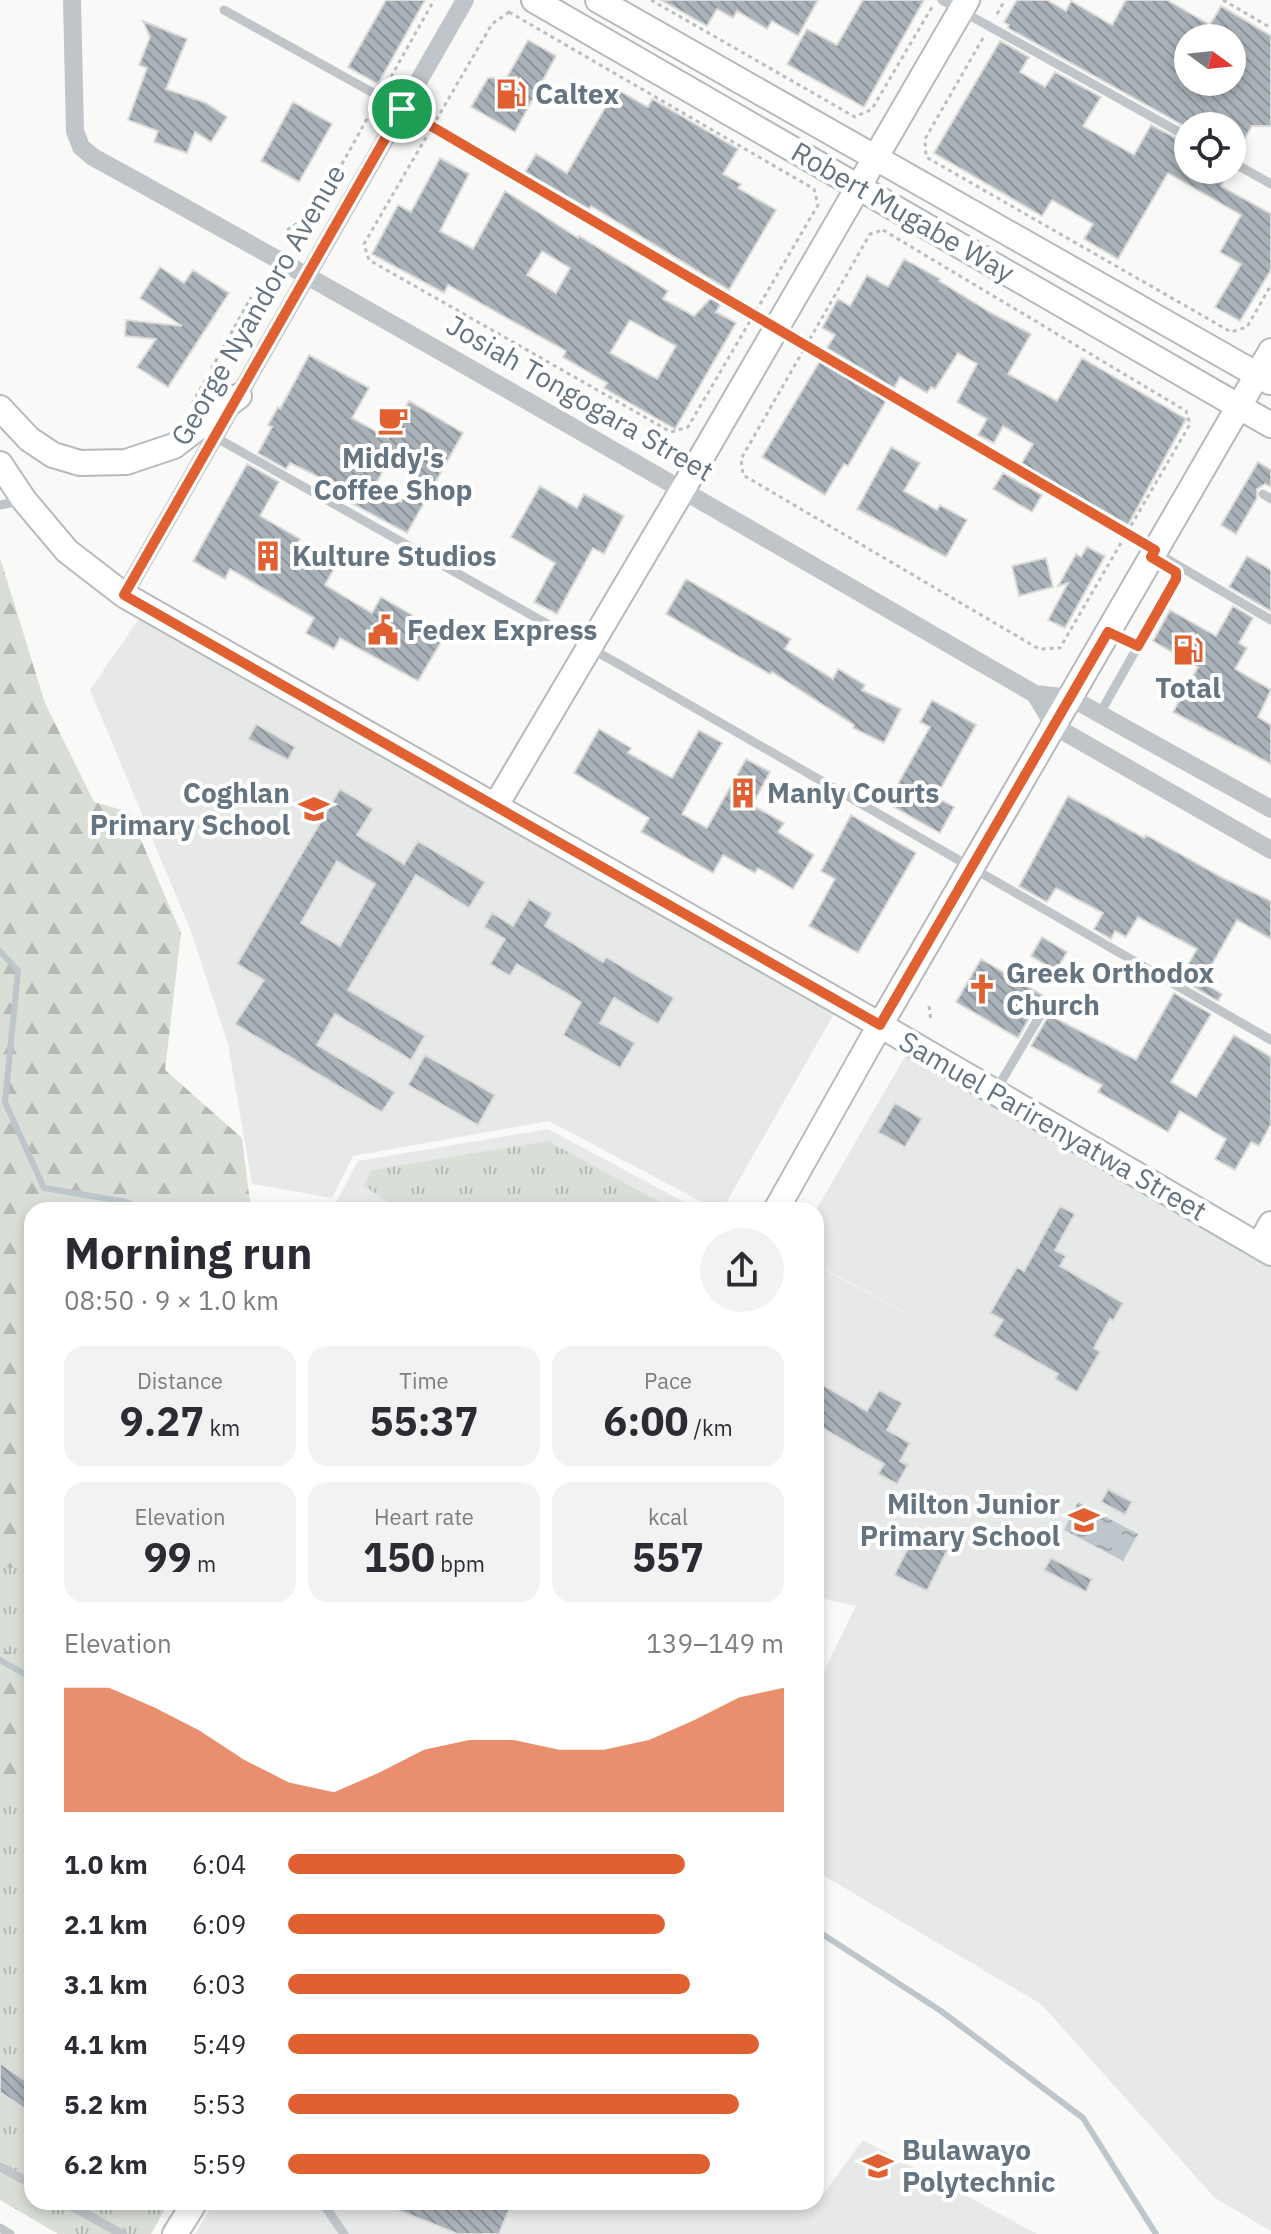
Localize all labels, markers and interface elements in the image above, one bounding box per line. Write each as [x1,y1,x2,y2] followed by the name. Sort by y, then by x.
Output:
[1174,24,1246,96] north arrow
[1174,24,1246,184] map controls
[368,75,436,143] pin
[535,75,619,112] place label: Caltex
[494,77,528,111] fuel station icon: Caltex
[380,87,424,131] icon: arrive
[1174,112,1246,184] button: locate
[785,133,1021,290] street label: Robert Mugabe Way
[162,157,353,452] street label: George Nyandoro Avenue
[440,306,720,489] street label: Josiah Tongogara Street
[376,403,410,437] cafe icon: Middy's Coffee Shop
[313,439,473,508] place label: Middy's Coffee Shop
[292,537,497,574] place label: Kulture Studios
[251,539,285,573] building icon: Kulture Studios
[407,611,597,648] place label: Fedex Express
[366,613,400,647] public building icon: Fedex Express
[1171,633,1205,667] fuel station icon: Total
[1155,669,1221,706] place label: Total
[90,774,290,843] place label: Coghlan Primary School
[767,774,939,811] place label: Manly Courts
[726,776,760,810] building icon: Manly Courts
[297,792,331,826] school or university icon: Coghlan Primary School
[1006,954,1215,1023] place label: Greek Orthodox Church
[965,972,999,1006] church icon: Greek Orthodox Church
[893,1022,1214,1229] street label: Samuel Parirenyatwa Street
[64,1224,313,1281] text: Morning run
[700,1228,784,1312] button: share
[64,1283,279,1317] text: 08:50 · 9 × 1.0 km
[137,1366,223,1395] text: Distance
[399,1366,449,1395] text: Time
[644,1366,692,1395] text: Pace
[120,1395,204,1447] text: 9.27
[369,1395,479,1447] text: 55:37
[603,1395,688,1447] text: 6:00
[204,1413,240,1442] text: km
[688,1413,733,1442] text: /km
[860,1485,1060,1554] place label: Milton Junior Primary School
[134,1502,226,1531] text: Elevation
[374,1502,474,1531] text: Heart rate
[648,1502,688,1531] text: kcal
[1067,1503,1101,1537] school or university icon: Milton Junior Primary School
[144,1531,192,1583] text: 99
[363,1531,435,1583] text: 150
[632,1531,704,1583] text: 557
[192,1549,216,1578] text: m
[435,1549,485,1578] text: bpm
[64,1626,172,1660] text: Elevation
[646,1626,784,1660] text: 139–149 m
[64,1847,148,1881] text: 1.0 km
[192,1847,246,1881] text: 6:04
[64,1907,148,1941] text: 2.1 km
[192,1907,246,1941] text: 6:09
[64,1967,148,2001] text: 3.1 km
[192,1967,246,2001] text: 6:03
[64,2027,148,2061] text: 4.1 km
[192,2027,246,2061] text: 5:49
[64,2087,148,2121] text: 5.2 km
[192,2087,246,2121] text: 5:53
[902,2131,1056,2200] place label: Bulawayo Polytechnic
[64,2147,148,2181] text: 6.2 km
[192,2147,246,2181] text: 5:59
[861,2149,895,2183] school or university icon: Bulawayo Polytechnic

